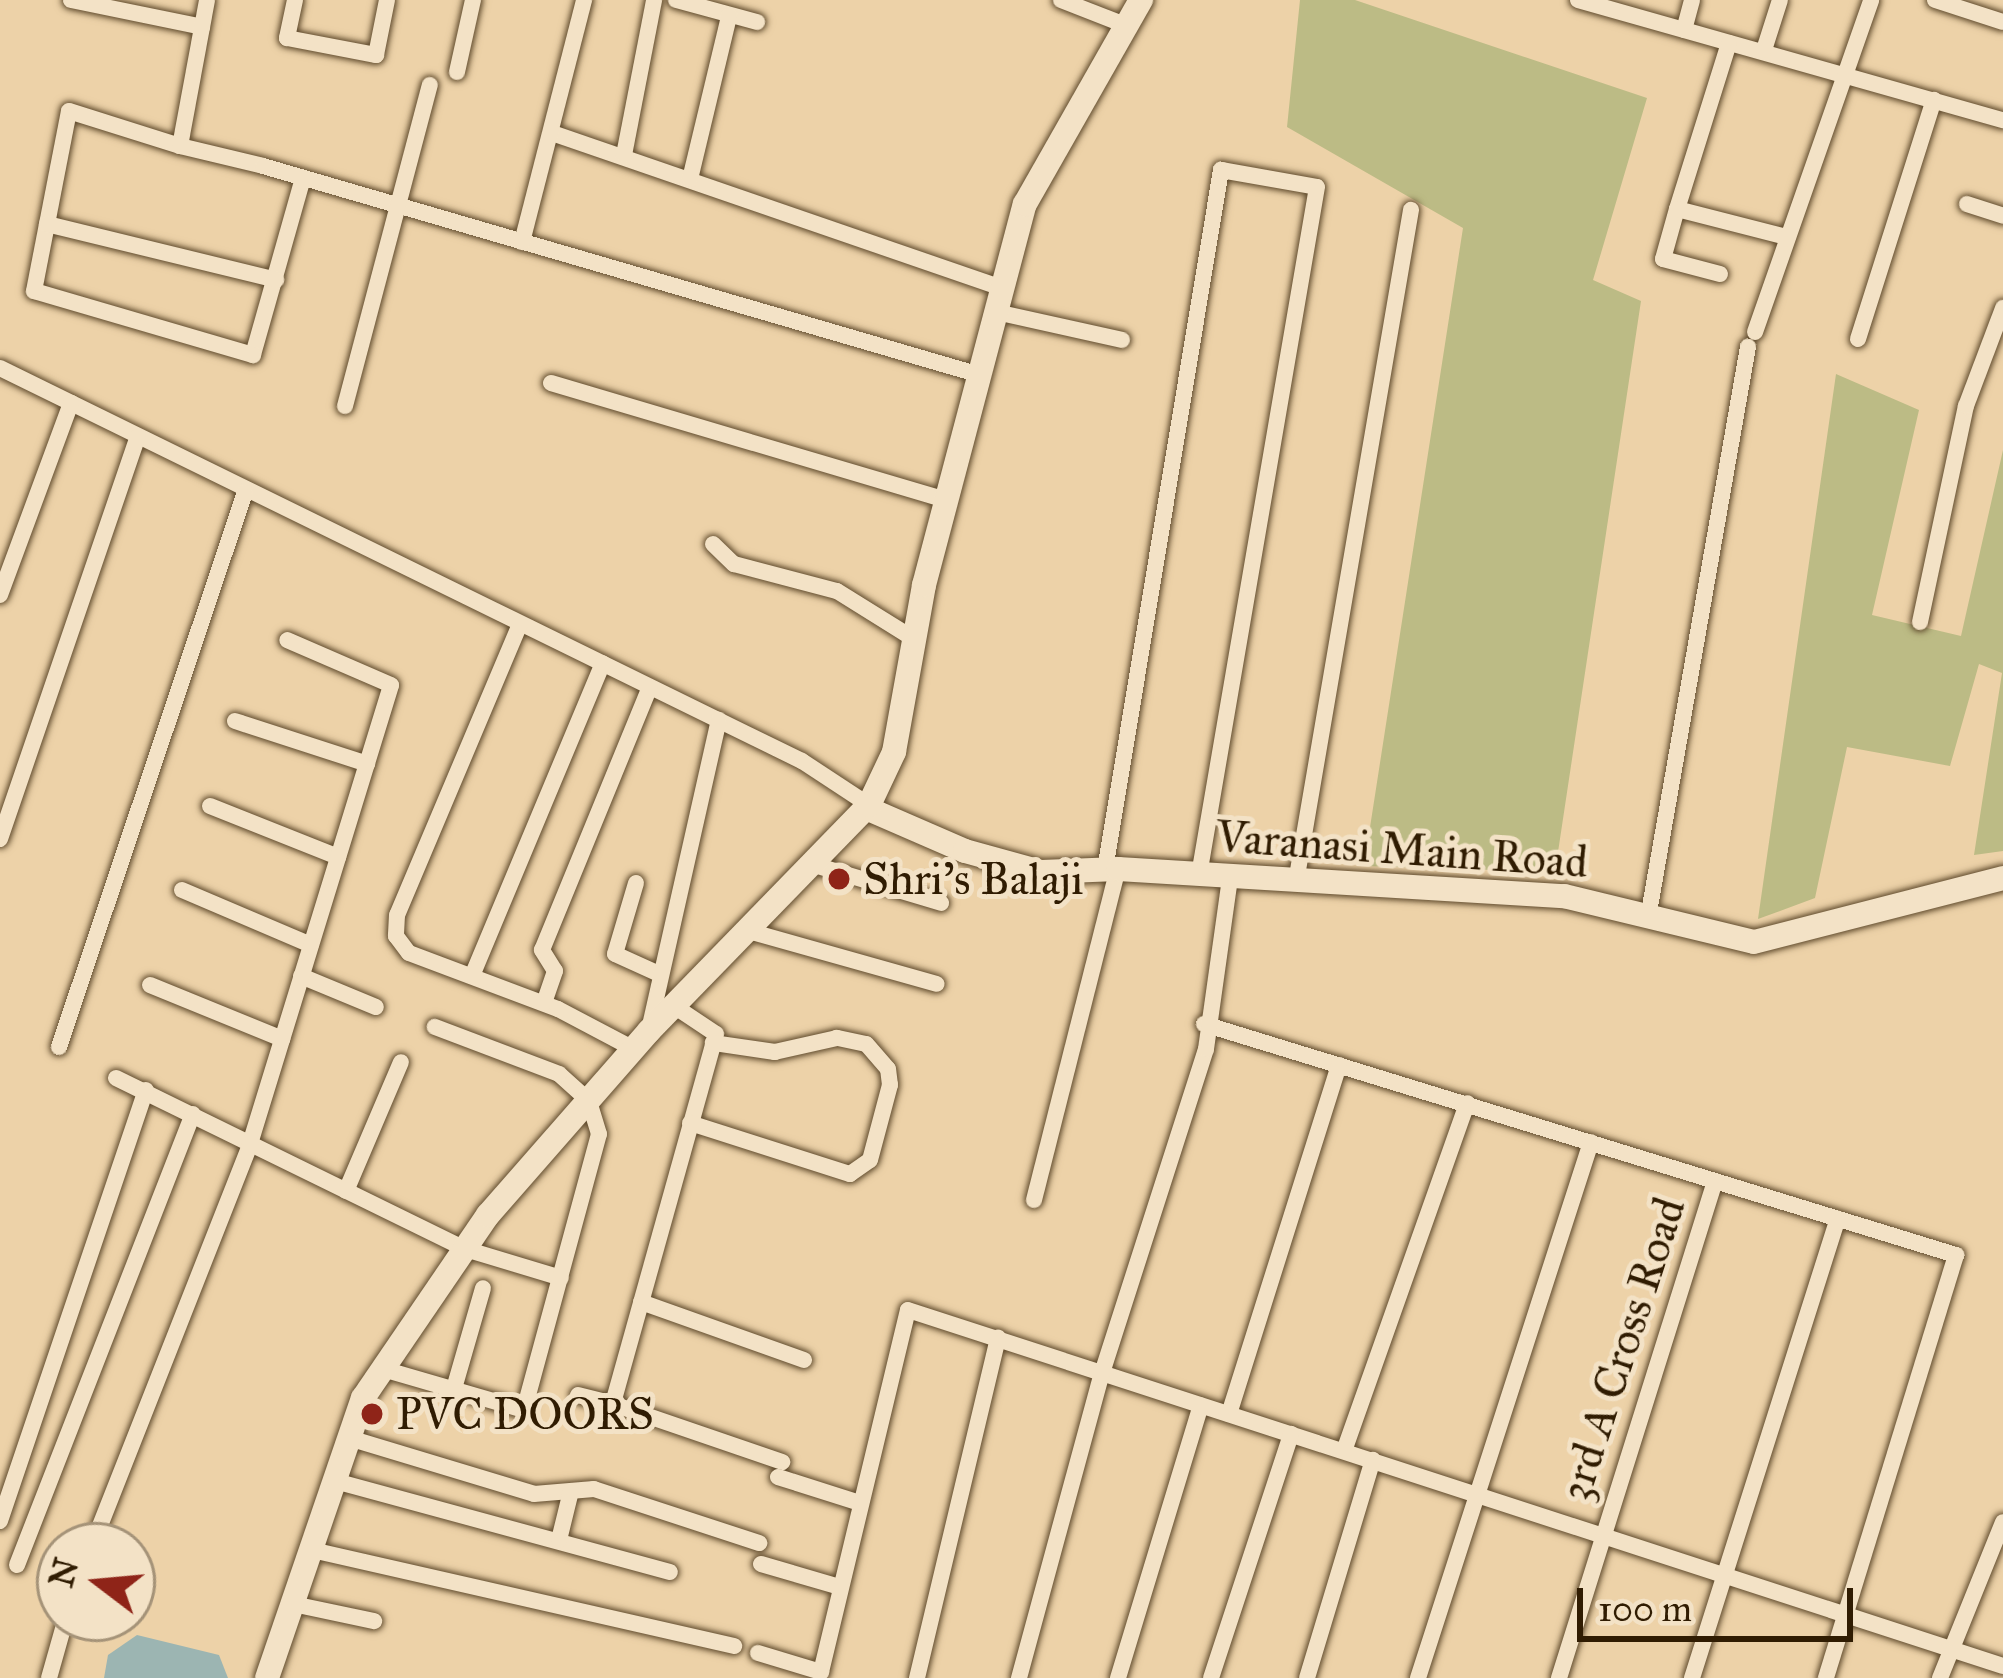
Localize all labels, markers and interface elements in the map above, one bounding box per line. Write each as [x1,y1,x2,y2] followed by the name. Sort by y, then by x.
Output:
[1214,809,1590,889] street label: Varanasi Main Road
[863,852,1083,906] place label: Shri's Balaji
[826,866,852,892] marker: Shri's Balaji
[1548,1191,1696,1507] street label: 3rd A Cross Road
[396,1387,654,1441] place label: PVC DOORS
[359,1401,385,1427] marker: PVC DOORS
[36,1522,156,1642] north arrow
[41,1554,87,1592] text: N
[1583,1564,1859,1638] scale bar
[1598,1587,1692,1631] text: 100 m

